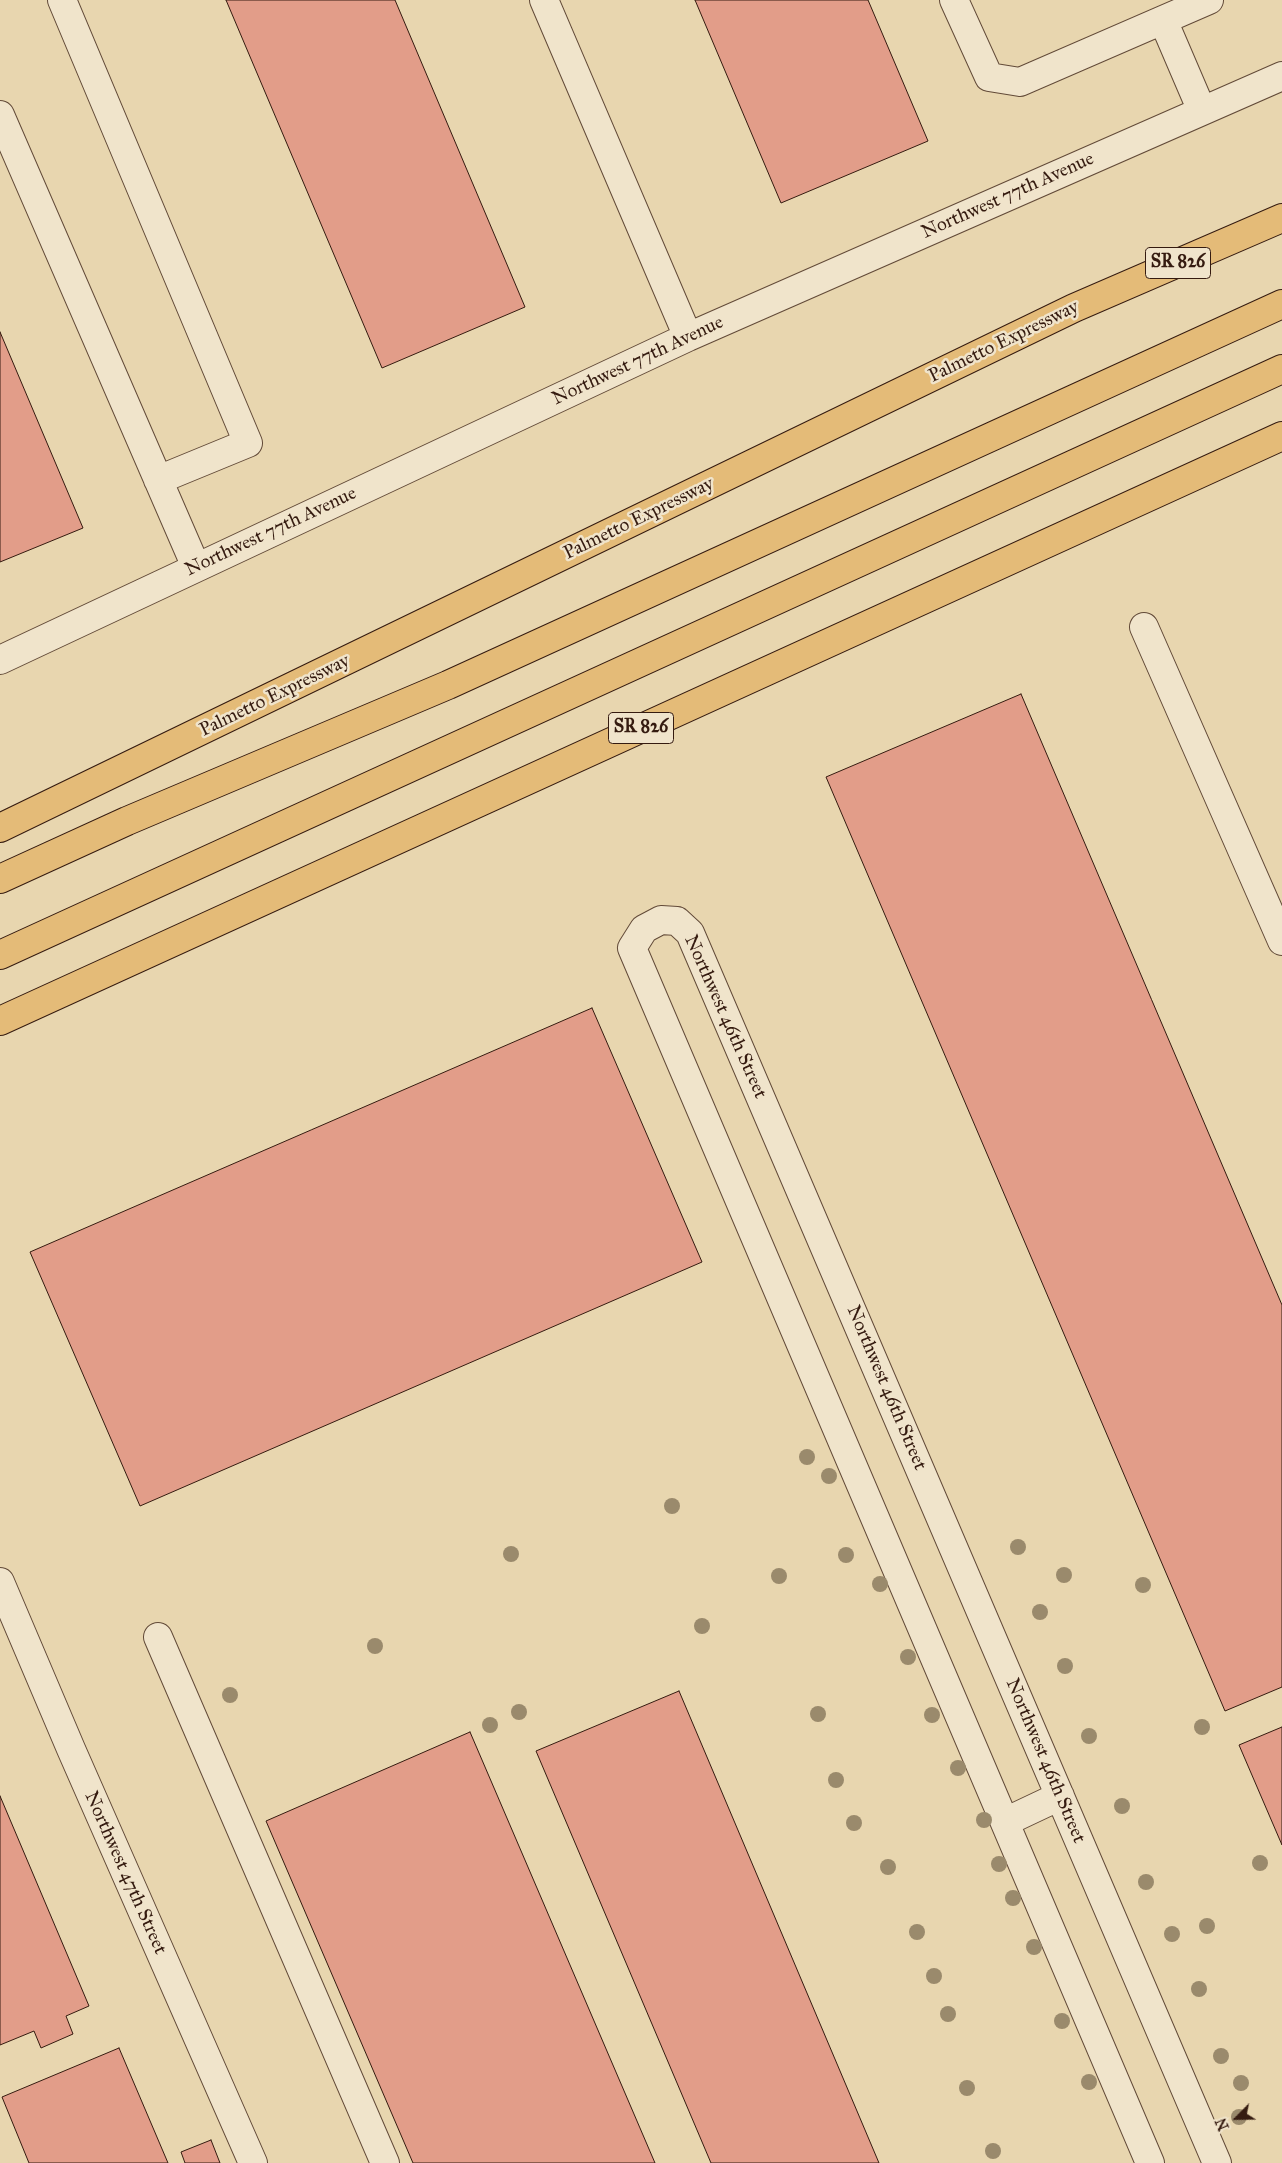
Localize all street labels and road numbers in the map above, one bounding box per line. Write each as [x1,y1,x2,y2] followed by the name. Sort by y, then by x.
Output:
[918,148,1098,244] street label: Northwest 77th Avenue
[1146,248,1210,278] road number: SR 826
[925,296,1083,388] street label: Palmetto Expressway
[549,311,727,411] street label: Northwest 77th Avenue
[560,473,718,565] street label: Palmetto Expressway
[182,482,360,582] street label: Northwest 77th Avenue
[196,650,354,742] street label: Palmetto Expressway
[608,712,674,744] road number: SR 826
[679,932,771,1102] street label: Northwest 46th Street
[841,1302,931,1474] street label: Northwest 46th Street
[1000,1675,1090,1847] street label: Northwest 46th Street
[79,1788,171,1958] street label: Northwest 47th Street

